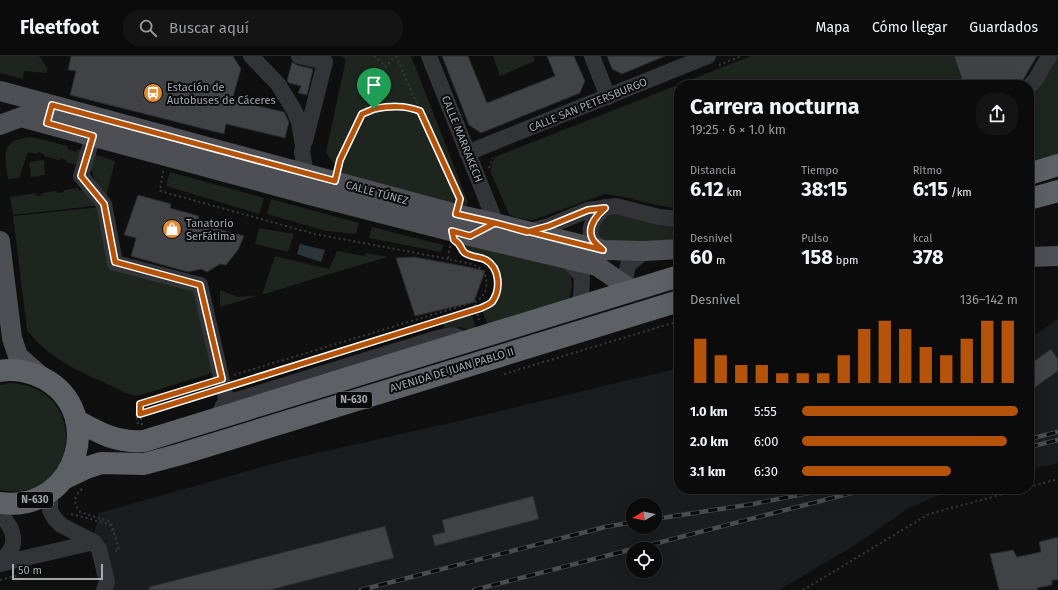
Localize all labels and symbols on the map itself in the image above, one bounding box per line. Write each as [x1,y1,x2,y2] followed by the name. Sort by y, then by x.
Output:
[357,68,391,109] pin
[527,75,649,135] street label: CALLE SAN PETERSBURGO
[167,81,276,107] place label: Estación de Autobuses de Cáceres
[142,82,164,104] bus stop icon: Estación de Autobuses de Cáceres
[439,94,485,184] street label: CALLE MARRAKECH
[344,177,410,208] street label: CALLE TÚNEZ
[186,217,235,243] place label: Tanatorio SerFátima
[161,218,183,240] shop icon: Tanatorio SerFátima
[388,345,516,395] street label: AVENIDA DE JUAN PABLO II
[336,392,372,408] road number: N-630
[17,492,53,508] road number: N-630
[626,498,662,534] north arrow
[12,562,103,581] scale bar

